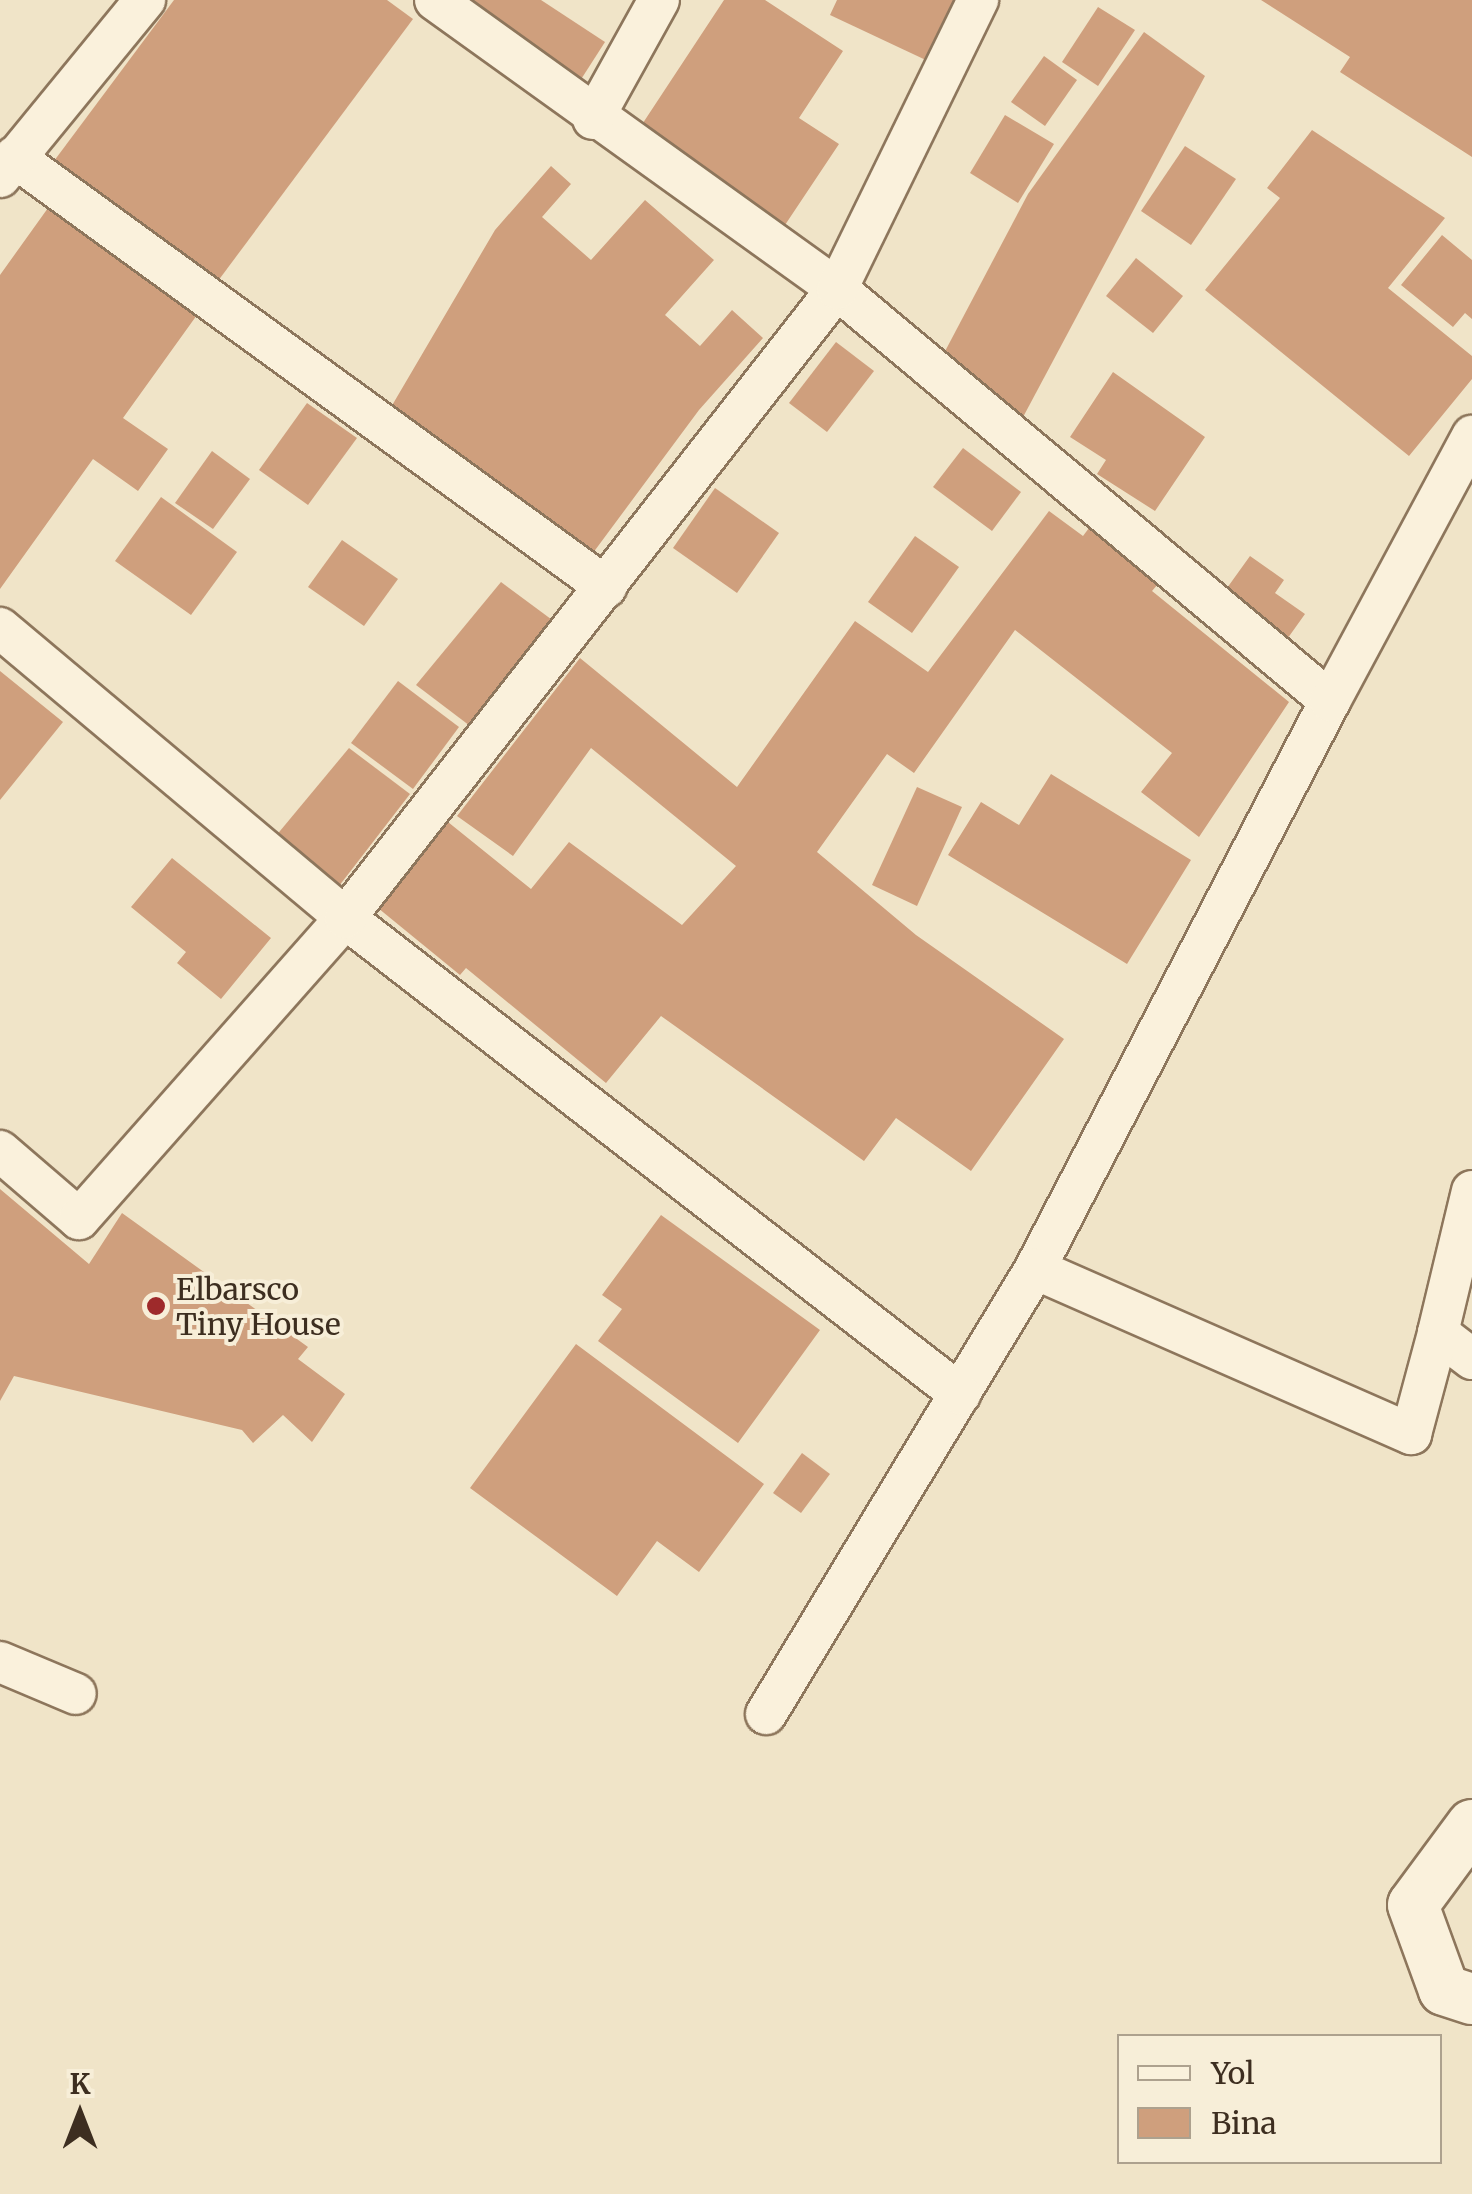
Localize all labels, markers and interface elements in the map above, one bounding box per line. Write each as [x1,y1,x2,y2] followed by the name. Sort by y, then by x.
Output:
[176,1271,341,1342] place label: Elbarsco Tiny House
[145,1295,167,1317] marker: Elbarsco Tiny House
[1117,2034,1442,2164] legend
[1211,2054,1254,2092] text: Yol
[30,2064,130,2164] north arrow
[70,2066,90,2102] text: K
[1211,2104,1277,2142] text: Bina

